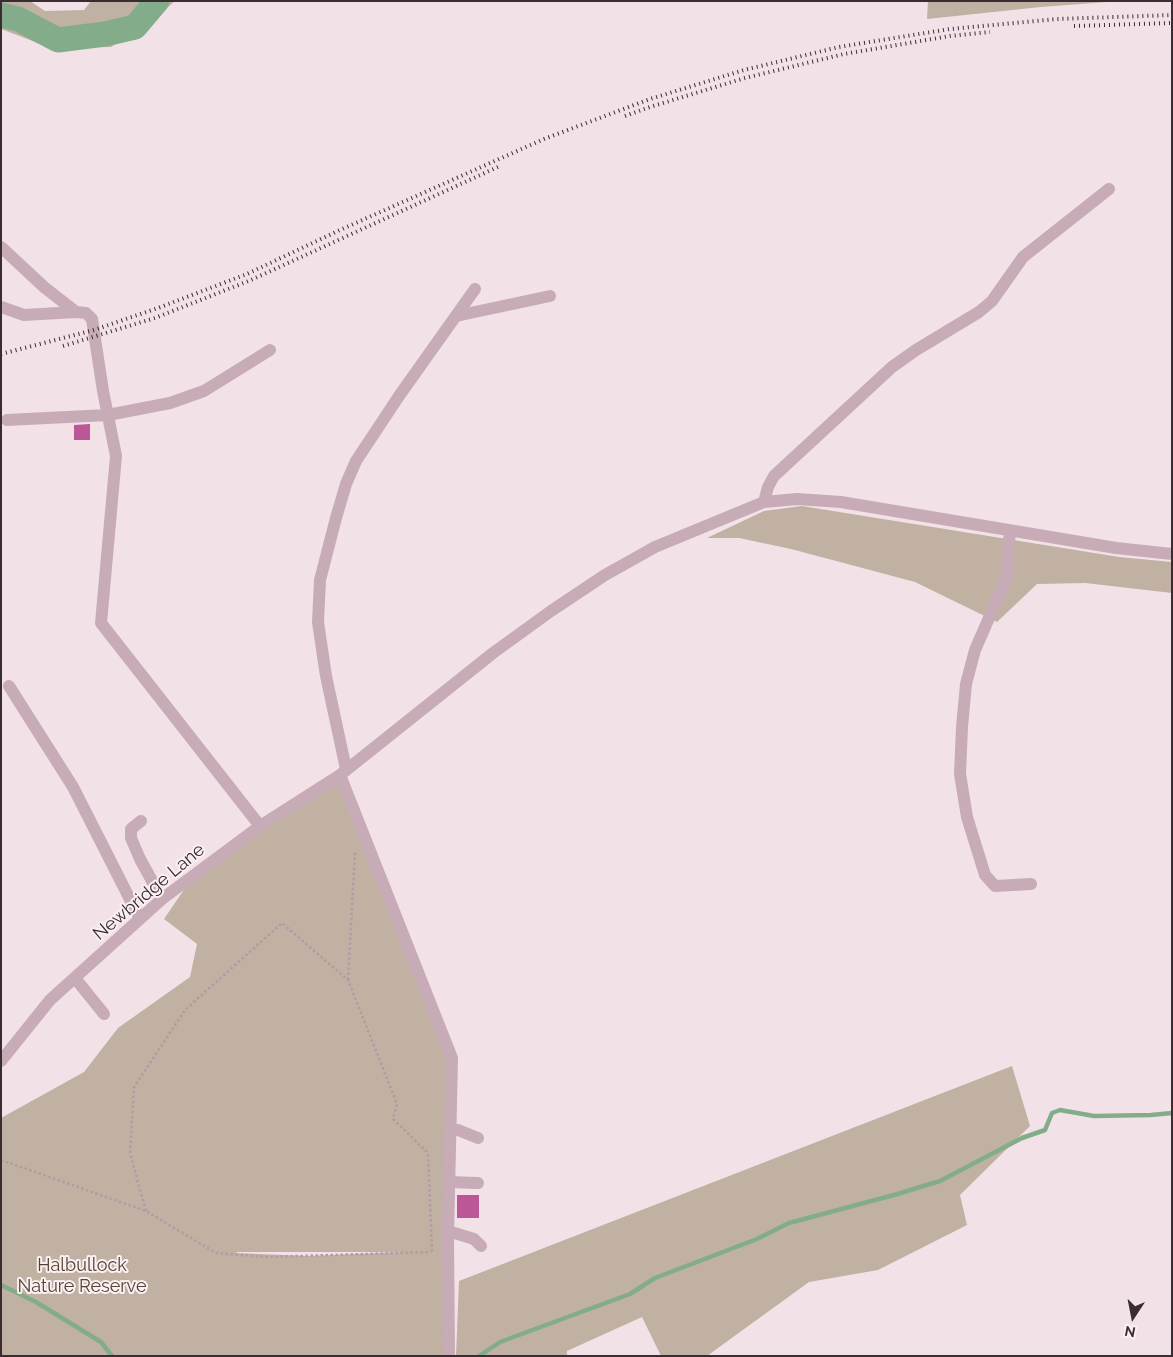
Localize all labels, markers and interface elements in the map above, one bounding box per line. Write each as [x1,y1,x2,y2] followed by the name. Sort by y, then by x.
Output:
[89,839,209,945] street label: Newbridge Lane
[18,1255,146,1298] park label: Halbullock Nature Reserve
[1108,1292,1158,1342] north arrow
[1123,1323,1137,1341] text: N

